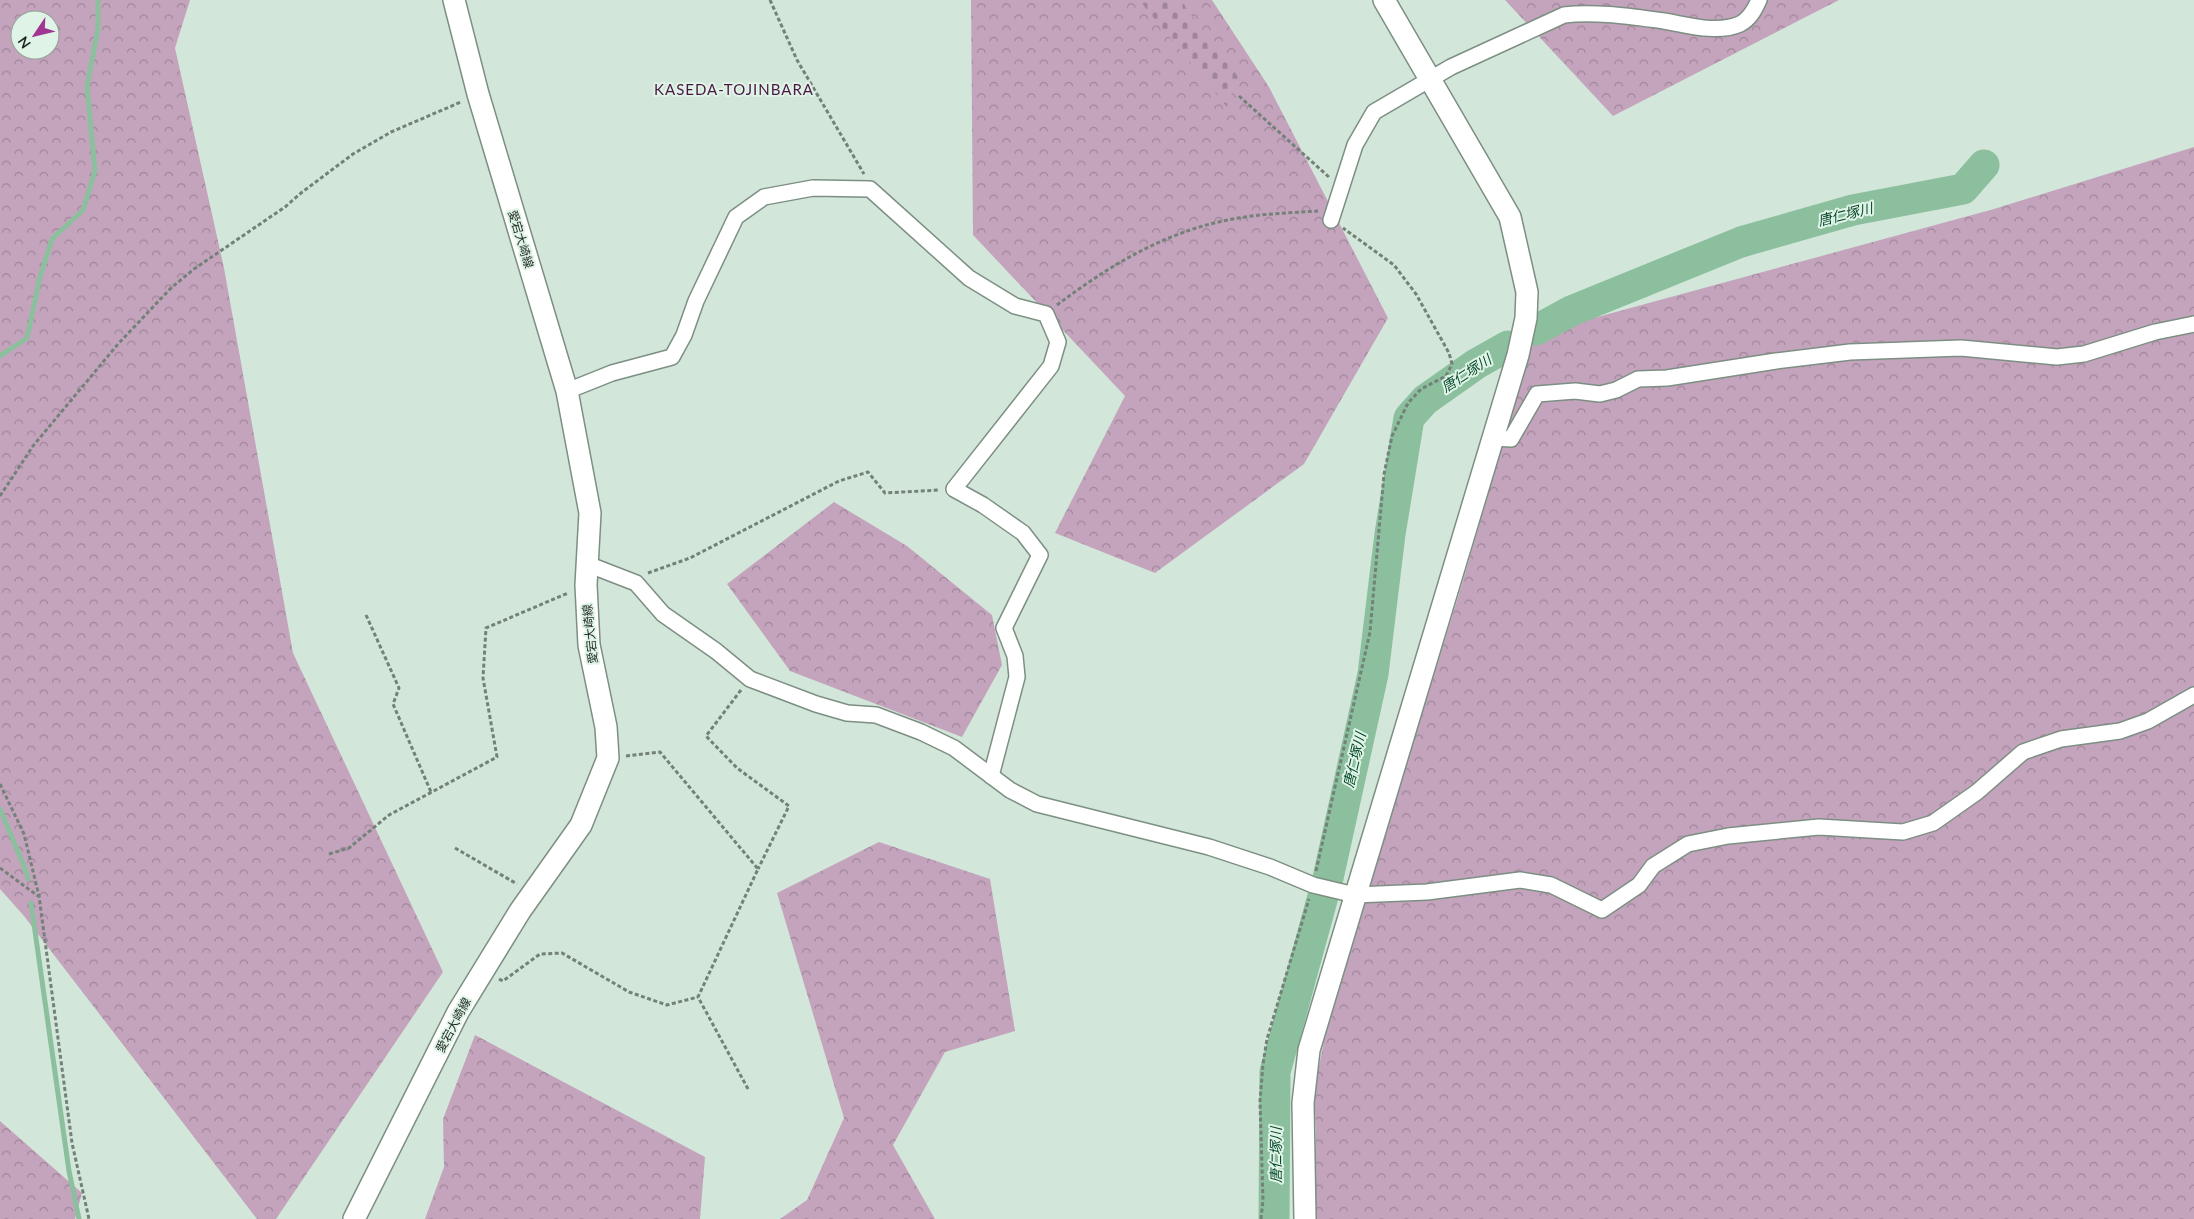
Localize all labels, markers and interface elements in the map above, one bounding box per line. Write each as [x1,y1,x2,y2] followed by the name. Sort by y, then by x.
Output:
[10,10,60,60] north arrow
[14,33,34,52] text: N
[654,80,814,98] district label: KASEDA-TOJINBARA
[1816,198,1876,229] water label: 唐仁塚川
[505,208,537,270] street label: 愛宕大崎線
[1438,350,1496,395] water label: 唐仁塚川
[579,603,601,665] street label: 愛宕大崎線
[1339,729,1369,789] water label: 唐仁塚川
[432,995,474,1055] street label: 愛宕大崎線
[1267,1125,1284,1183] water label: 唐仁塚川

